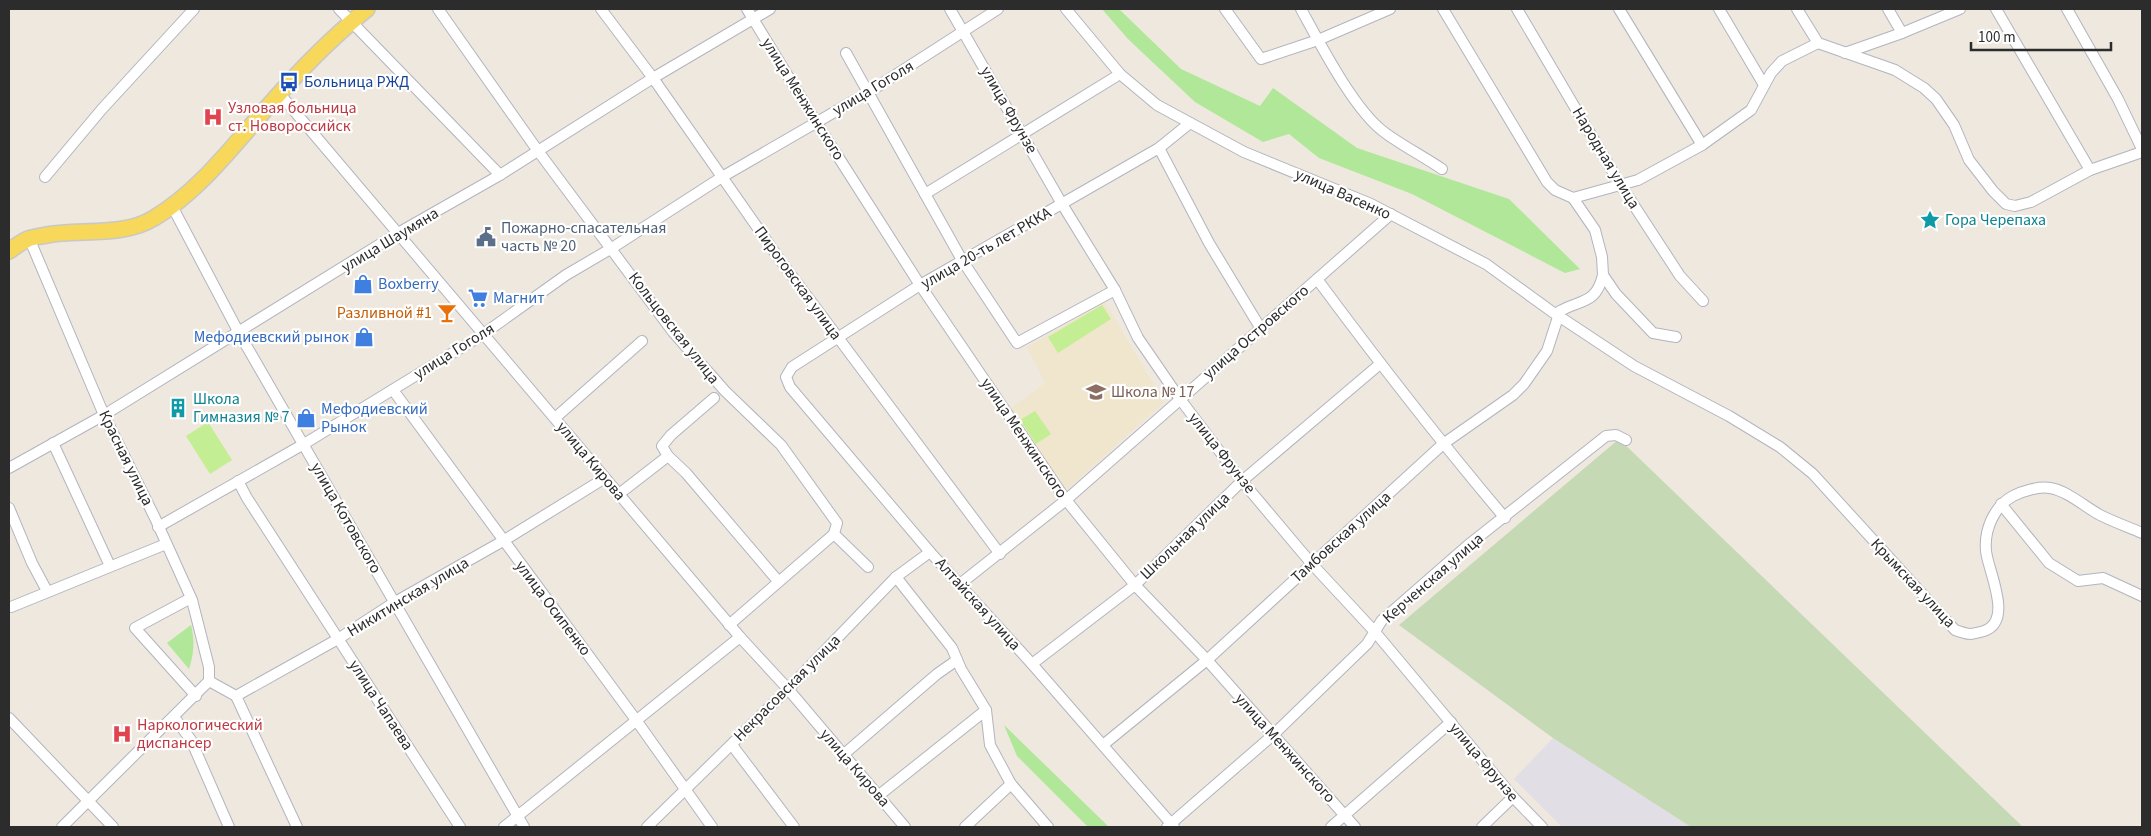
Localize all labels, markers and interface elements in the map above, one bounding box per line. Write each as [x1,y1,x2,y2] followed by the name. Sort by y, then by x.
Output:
[1971,20,2111,52] scale bar
[1978,27,2016,48] text: 100 m
[756,33,850,165] street label: улица Менжинского
[828,55,918,121] street label: улица Гоголя
[975,62,1043,158] street label: улица Фрунзе
[278,71,300,93] bus stop icon: Больница РЖД
[304,71,409,93] place label: Больница РЖД
[228,97,357,137] place label: Узловая больница ст. Новороссийск
[1567,103,1645,213] street label: Народная улица
[202,106,224,128] hospital icon: Узловая больница ст. Новороссийск
[1292,163,1394,225] street label: улица Васенко
[337,202,443,278] street label: улица Шаумяна
[917,202,1055,294] street label: улица 20-ть лет РККА
[1919,209,1941,231] place icon: Гора Черепаха
[1945,209,2046,231] place label: Гора Черепаха
[501,217,666,257] place label: Пожарно-спасательная часть № 20
[749,221,847,345] street label: Пироговская улица
[475,226,497,248] public building icon: Пожарно-спасательная часть № 20
[623,267,725,389] street label: Кольцовская улица
[352,273,374,295] shop icon: Boxberry
[378,273,439,295] place label: Boxberry
[1198,280,1314,384] street label: улица Островского
[467,287,489,309] supermarket icon: Магнит
[493,287,545,309] place label: Магнит
[337,302,432,324] place label: Разливной #1
[436,302,458,324] bar icon: Разливной #1
[409,317,499,385] street label: улица Гоголя
[194,326,349,348] place label: Мефодиевский рынок
[353,326,375,348] shop icon: Мефодиевский рынок
[975,373,1073,503] street label: улица Менжинского
[1085,381,1107,403] school or university icon: Школа № 17
[1111,381,1195,403] place label: Школа № 17
[193,388,290,428] place label: Школа Гимназия № 7
[167,397,189,419] building icon: Школа Гимназия № 7
[321,398,428,438] place label: Мефодиевский Рынок
[93,407,159,509] street label: Красная улица
[295,407,317,429] shop icon: Мефодиевский Рынок
[1183,408,1261,498] street label: улица Фрунзе
[551,417,631,505] street label: улица Кирова
[305,458,387,578] street label: улица Котовского
[1286,486,1396,588] street label: Тамбовская улица
[1135,487,1235,585] street label: Школьная улица
[1378,528,1488,628] street label: Керченская улица
[1866,533,1960,633] street label: Крымская улица
[343,552,473,642] street label: Никитинская улица
[930,553,1026,655] street label: Алтайская улица
[510,556,596,660] street label: улица Осипенко
[729,630,845,746] street label: Некрасовская улица
[344,655,418,755] street label: улица Чапаева
[1230,688,1340,808] street label: улица Менжинского
[137,714,263,754] place label: Наркологический диспансер
[1444,718,1524,806] street label: улица Фрунзе
[111,723,133,745] hospital icon: Наркологический диспансер
[815,724,895,812] street label: улица Кирова

